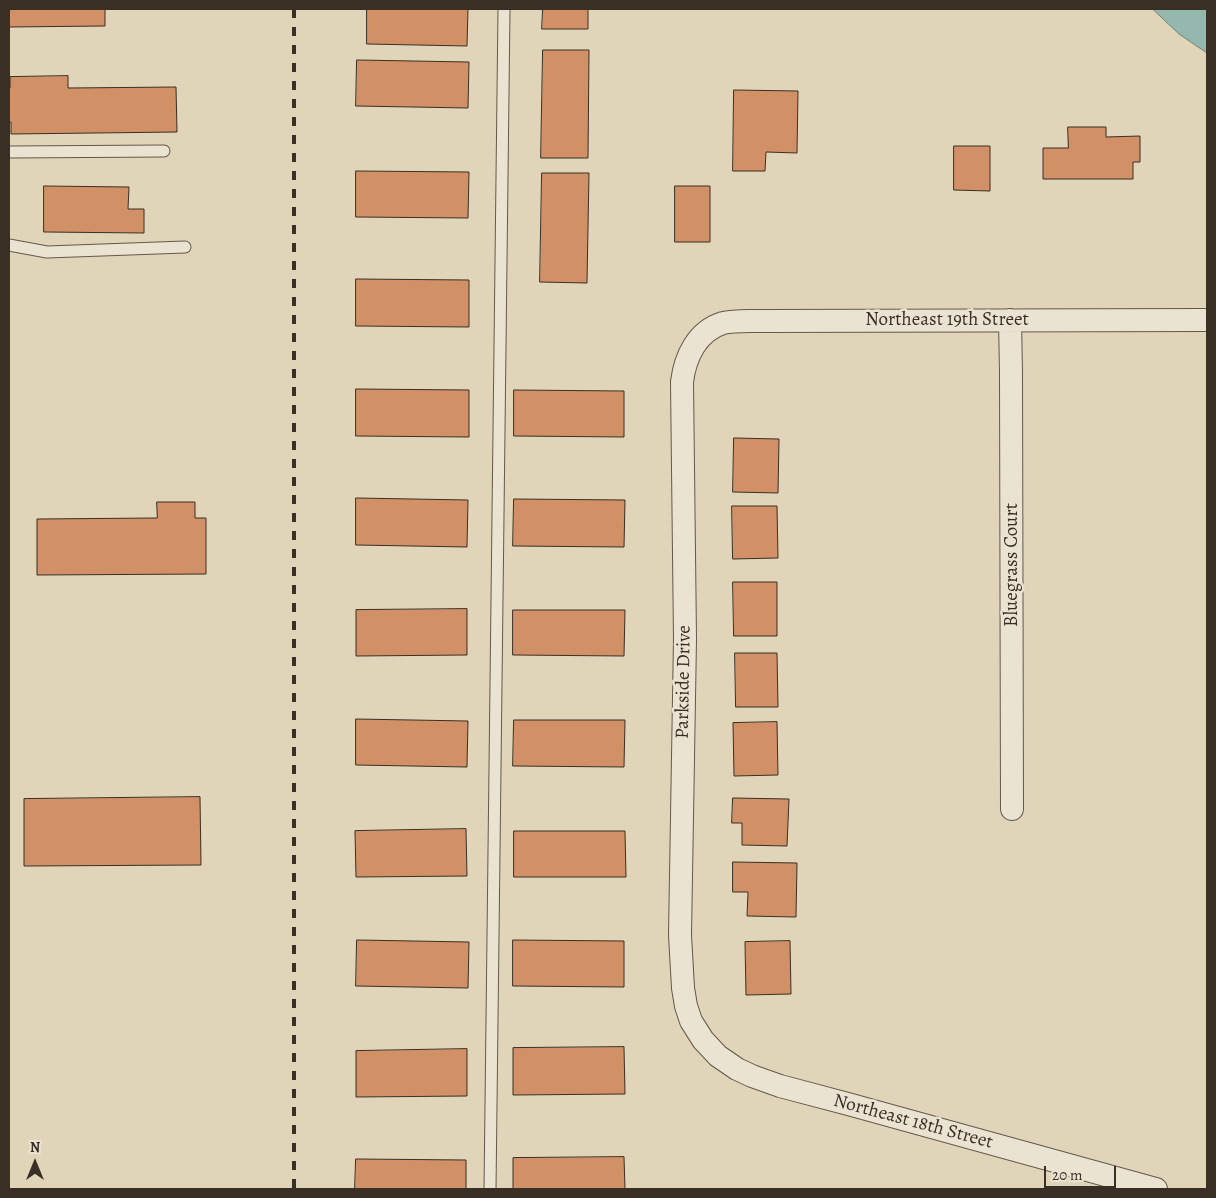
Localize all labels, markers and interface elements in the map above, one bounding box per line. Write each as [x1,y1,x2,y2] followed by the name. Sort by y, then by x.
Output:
[865,309,1029,331] street label: Northeast 19th Street
[1001,503,1023,627] street label: Bluegrass Court
[672,625,696,739] street label: Parkside Drive
[831,1090,995,1154] street label: Northeast 18th Street
[10,1138,60,1188] north arrow
[30,1138,40,1157] text: N
[1046,1156,1118,1188] scale bar
[1052,1165,1083,1185] text: 20 m

